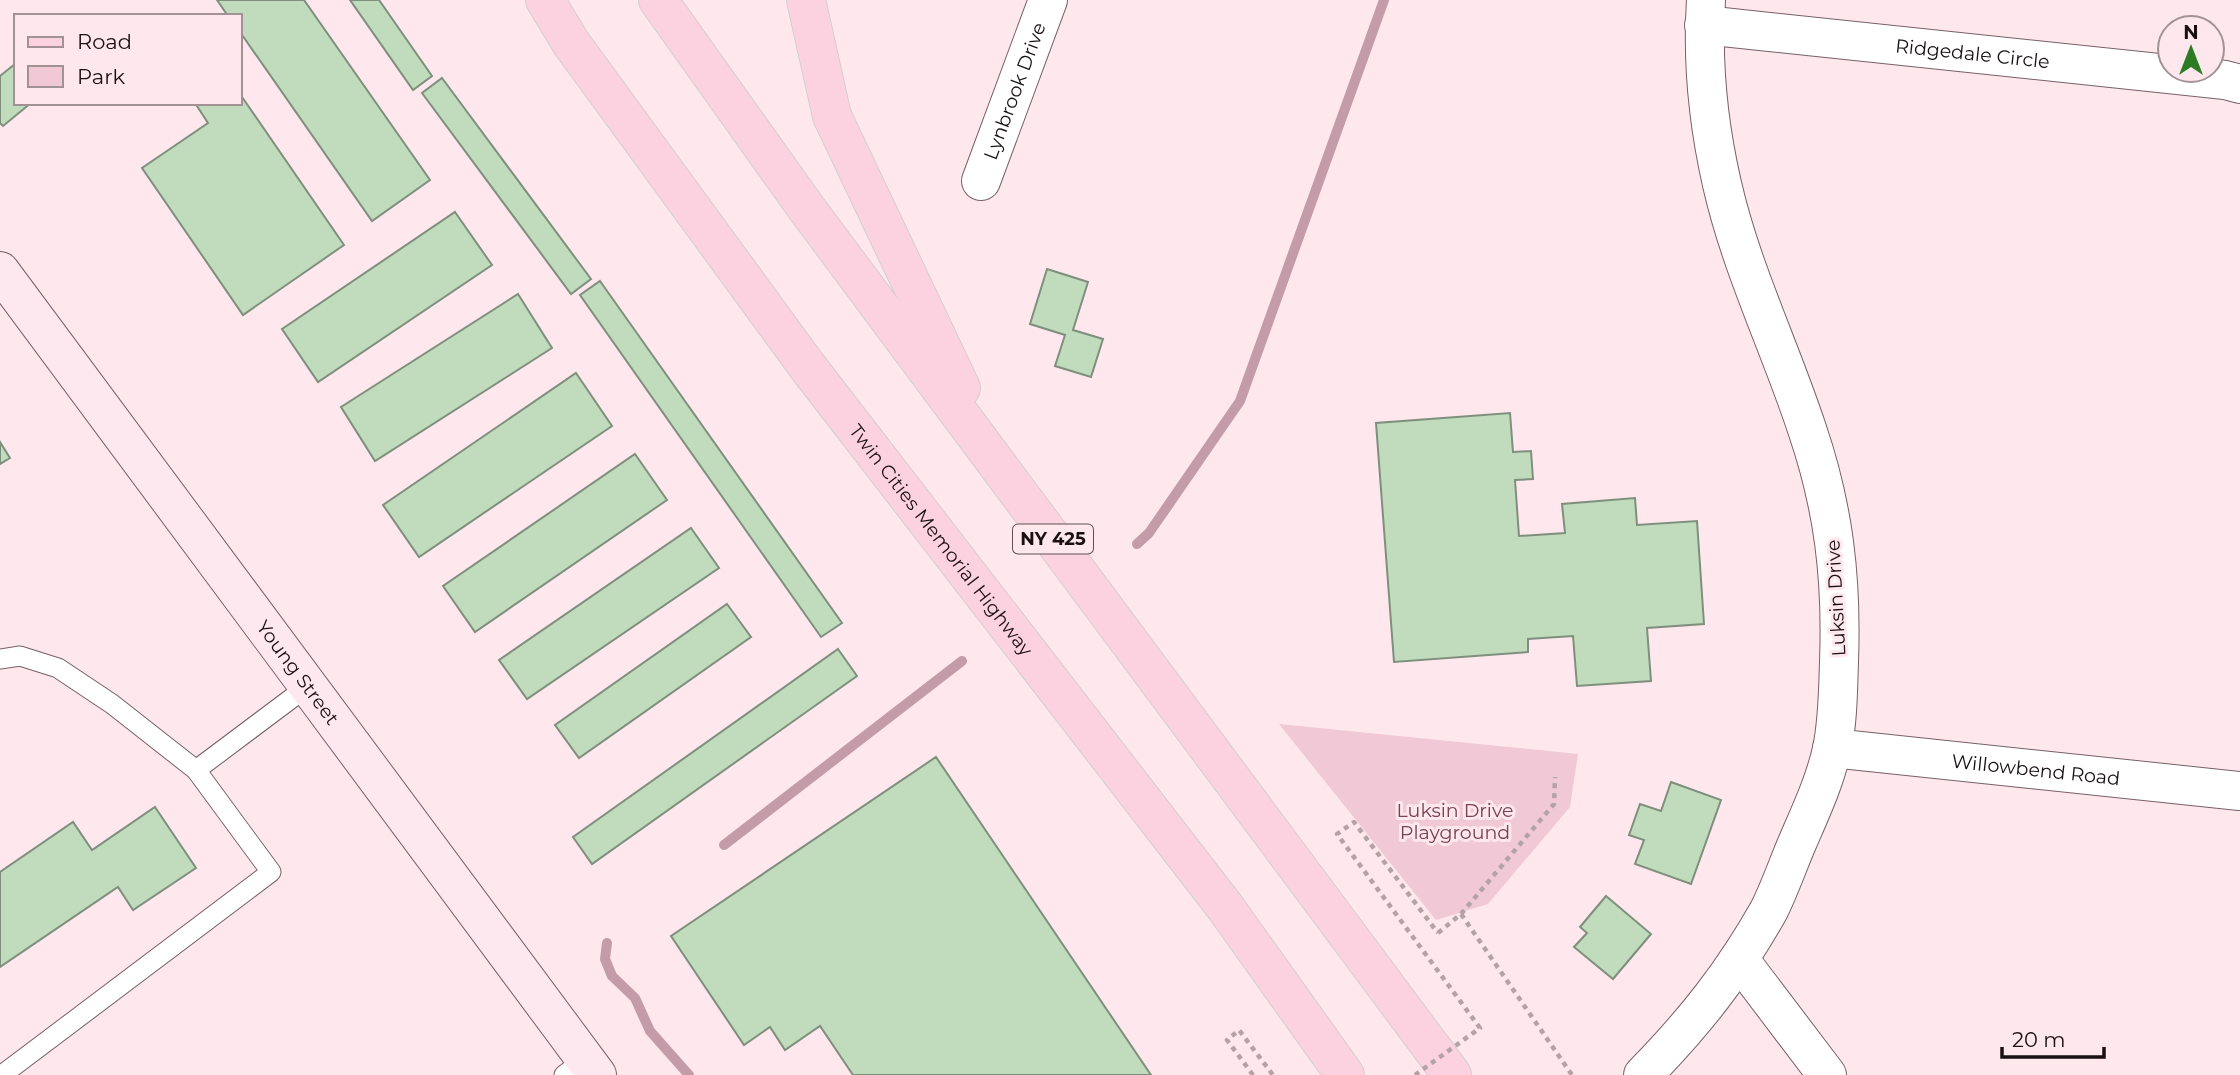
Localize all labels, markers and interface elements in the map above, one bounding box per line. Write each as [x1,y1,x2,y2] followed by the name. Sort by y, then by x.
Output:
[14,14,242,105] legend
[2156,14,2226,84] north arrow
[978,19,1050,163] street label: Lynbrook Drive
[2183,21,2199,44] text: N
[77,29,132,54] text: Road
[1894,34,2051,73] street label: Ridgedale Circle
[77,64,125,89] text: Park
[845,420,1038,661] street label: Twin Cities Memorial Highway
[1013,524,1093,554] road number: NY 425
[1821,539,1851,657] street label: Luksin Drive
[252,616,344,729] street label: Young Street
[1950,749,2121,790] street label: Willowbend Road
[1397,799,1513,844] park label: Luksin Drive Playground
[2002,1016,2104,1060] scale bar
[2012,1027,2066,1052] text: 20 m

